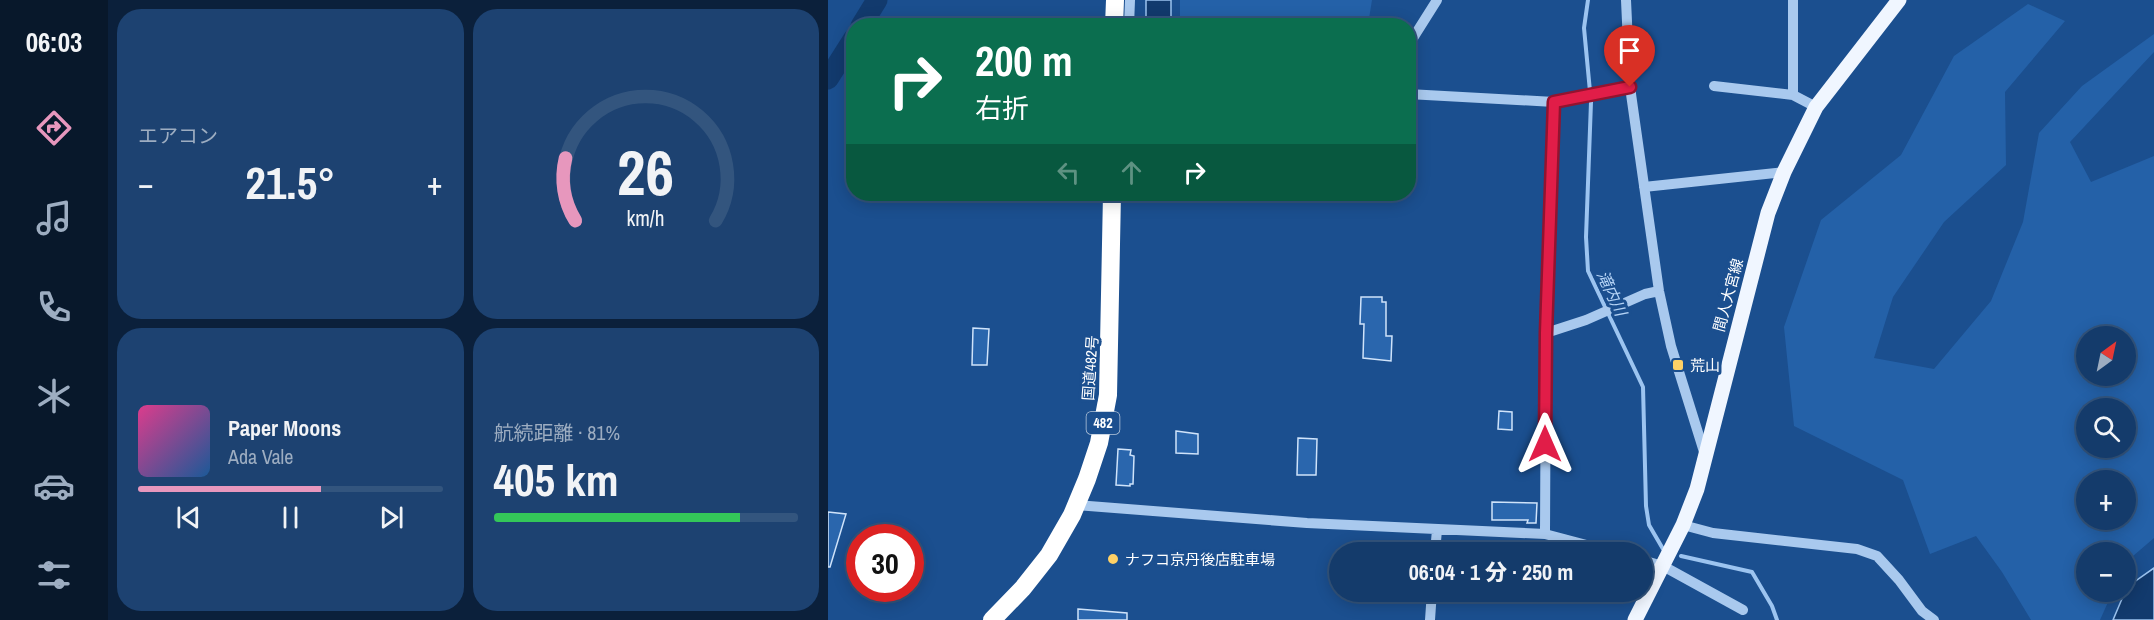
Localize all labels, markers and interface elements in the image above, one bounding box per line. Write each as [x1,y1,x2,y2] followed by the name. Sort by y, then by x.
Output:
[26,24,82,60] text: 06:03
[1604,25,1655,87] pin
[975,33,1073,89] text: 200 m
[1613,34,1646,67] icon: arrive
[876,42,954,120] icon: right
[975,90,1029,126] text: 右折
[33,107,75,149] icon: directions
[138,122,218,149] text: エアコン
[617,130,674,214] text: 26
[245,152,335,213] text: 21.5°
[1052,156,1085,189] icon: left
[1115,156,1148,189] icon: ahead
[1178,156,1211,189] icon: right
[138,161,154,205] text: −
[427,161,442,205] text: +
[33,197,75,239] icon: music
[627,204,665,233] text: km/h
[1708,256,1748,334] street label: 間人大宮線
[1592,267,1633,321] water label: 滝内川
[33,286,75,328] icon: phone
[2076,326,2136,386] north arrow
[2076,326,2136,602] map controls
[1077,335,1103,401] street label: 国道482号
[1690,355,1720,376] place label: 荒山
[1671,358,1685,372] marker: 荒山
[33,375,75,417] icon: climate
[2076,398,2136,458] button: search
[1086,412,1120,434] road number: 482
[1513,412,1577,476] position arrow
[228,413,341,443] text: Paper Moons
[494,419,620,446] text: 航続距離 · 81%
[228,443,293,470] text: Ada Vale
[494,449,619,510] text: 405 km
[33,465,75,507] icon: car
[2076,470,2136,530] button: +
[172,501,205,534] icon: previous
[274,501,307,534] icon: pause
[375,501,408,534] icon: next
[846,524,924,602] speed limit sign: 30
[2076,542,2136,602] button: −
[1125,549,1275,570] place label: ナフコ京丹後店駐車場
[1106,552,1120,566] marker: ナフコ京丹後店駐車場
[33,554,75,596] icon: filters
[1409,557,1573,587] text: 06:04 · 1 分 · 250 m

